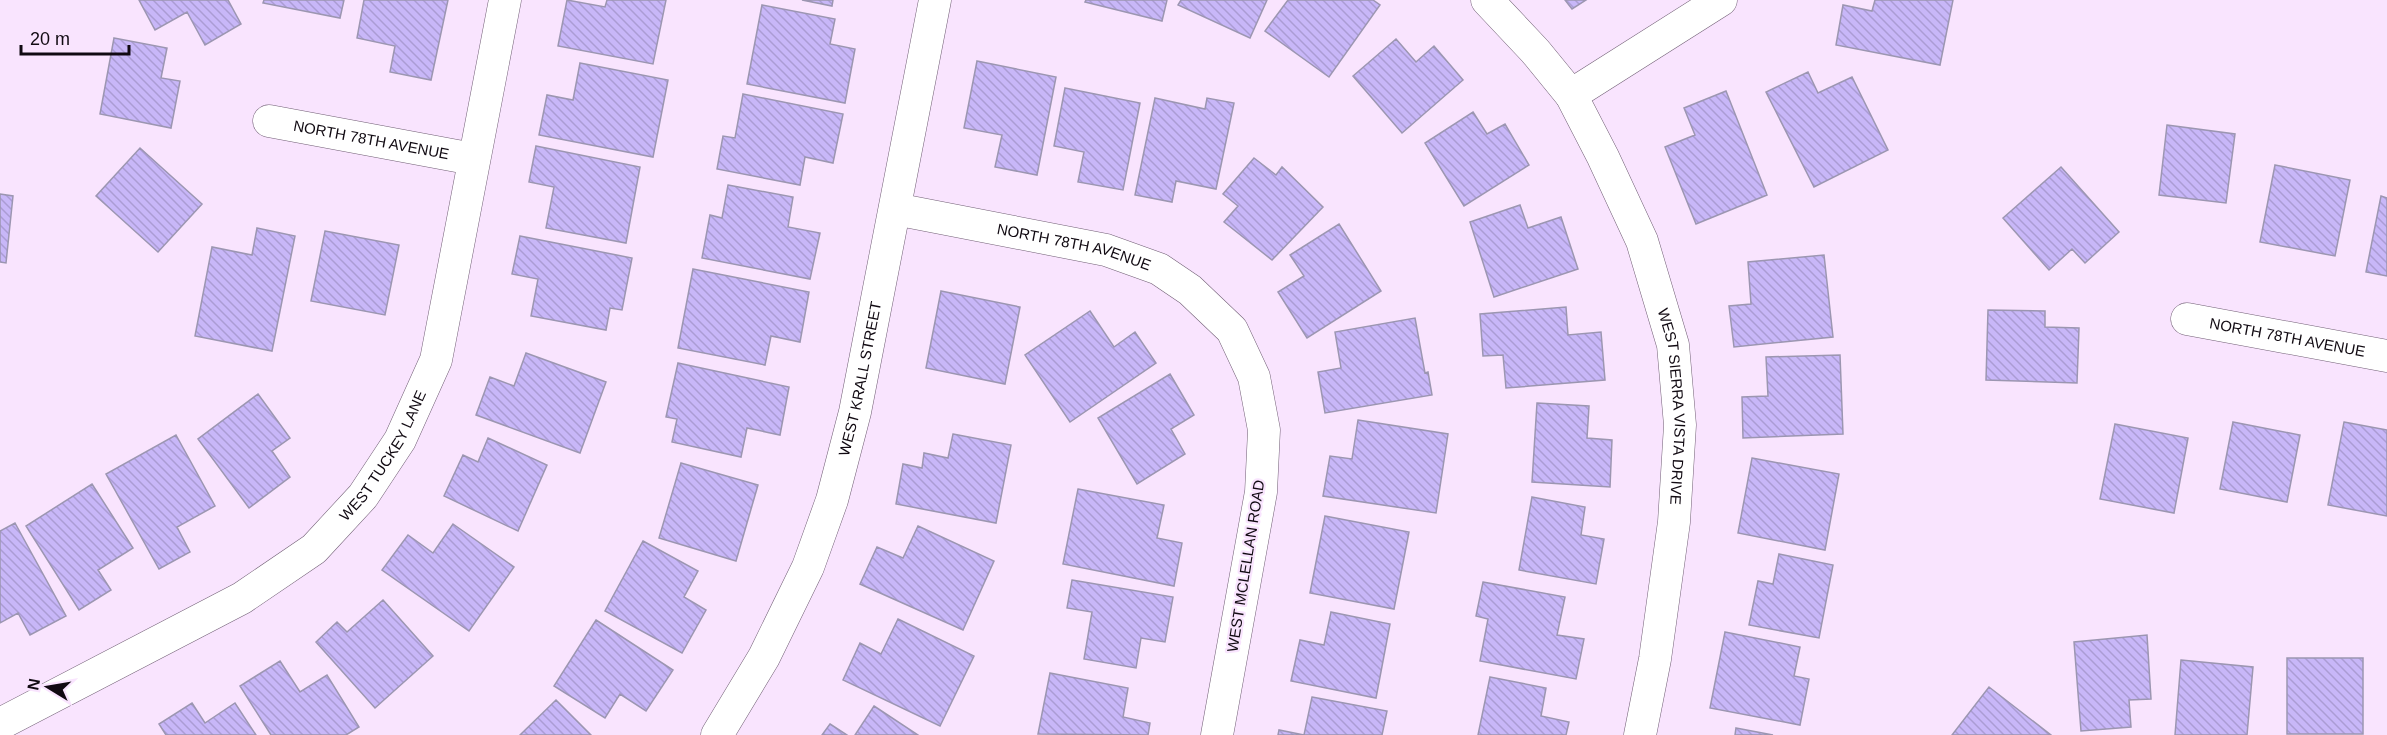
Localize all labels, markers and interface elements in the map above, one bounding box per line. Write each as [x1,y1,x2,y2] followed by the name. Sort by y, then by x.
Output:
[21,18,129,56] scale bar
[30,29,70,49] text: 20 m
[292,117,451,162] street label: NORTH 78TH AVENUE
[996,220,1153,273] street label: NORTH 78TH AVENUE
[835,300,884,458] street label: WEST KRALL STREET
[1655,306,1689,505] street label: WEST SIERRA VISTA DRIVE
[2208,314,2367,360] street label: NORTH 78TH AVENUE
[336,388,429,524] street label: WEST TUCKEY LANE
[1224,479,1268,653] street label: WEST MCLELLAN ROAD
[18,657,78,717] north arrow
[24,677,43,692] text: N

